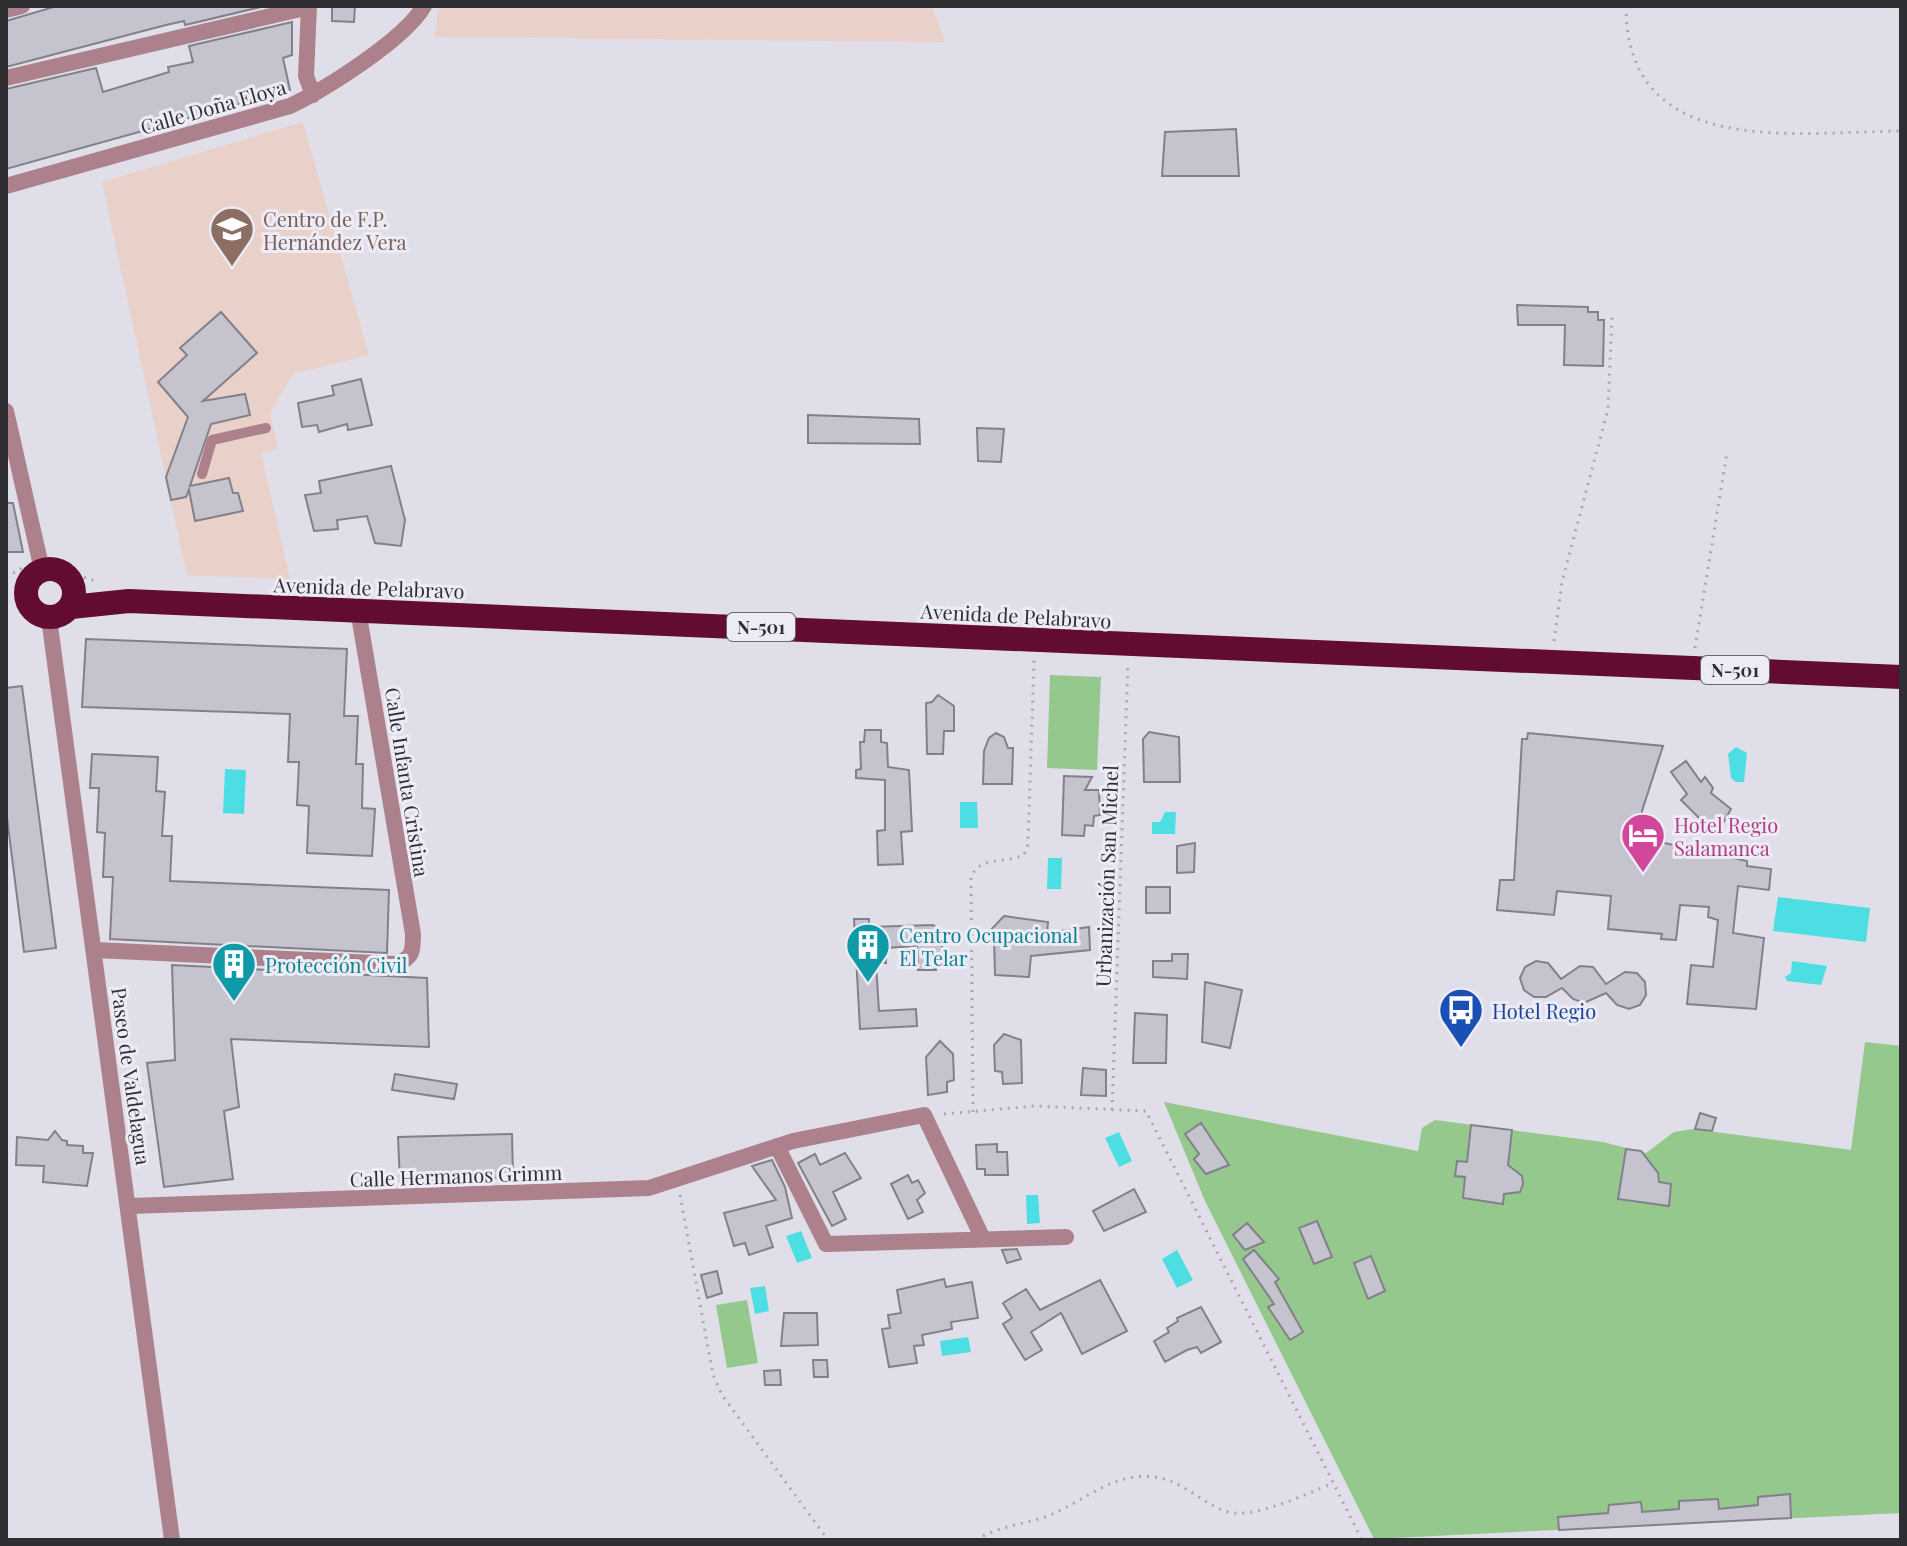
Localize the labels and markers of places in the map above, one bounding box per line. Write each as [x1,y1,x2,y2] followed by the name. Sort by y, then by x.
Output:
[208,205,256,268] school or university icon: Centro de F.P. Hernández Vera
[263,205,407,255] place label: Centro de F.P. Hernández Vera
[1619,811,1667,874] hotel icon: Hotel Regio Salamanca
[1674,811,1778,861] place label: Hotel Regio Salamanca
[844,921,892,984] building icon: Centro Ocupacional El Telar
[899,921,1079,971] place label: Centro Ocupacional El Telar
[210,940,258,1003] building icon: Protección Civil
[265,951,408,978] place label: Protección Civil
[1437,986,1485,1049] bus stop icon: Hotel Regio
[1492,997,1596,1024] place label: Hotel Regio

